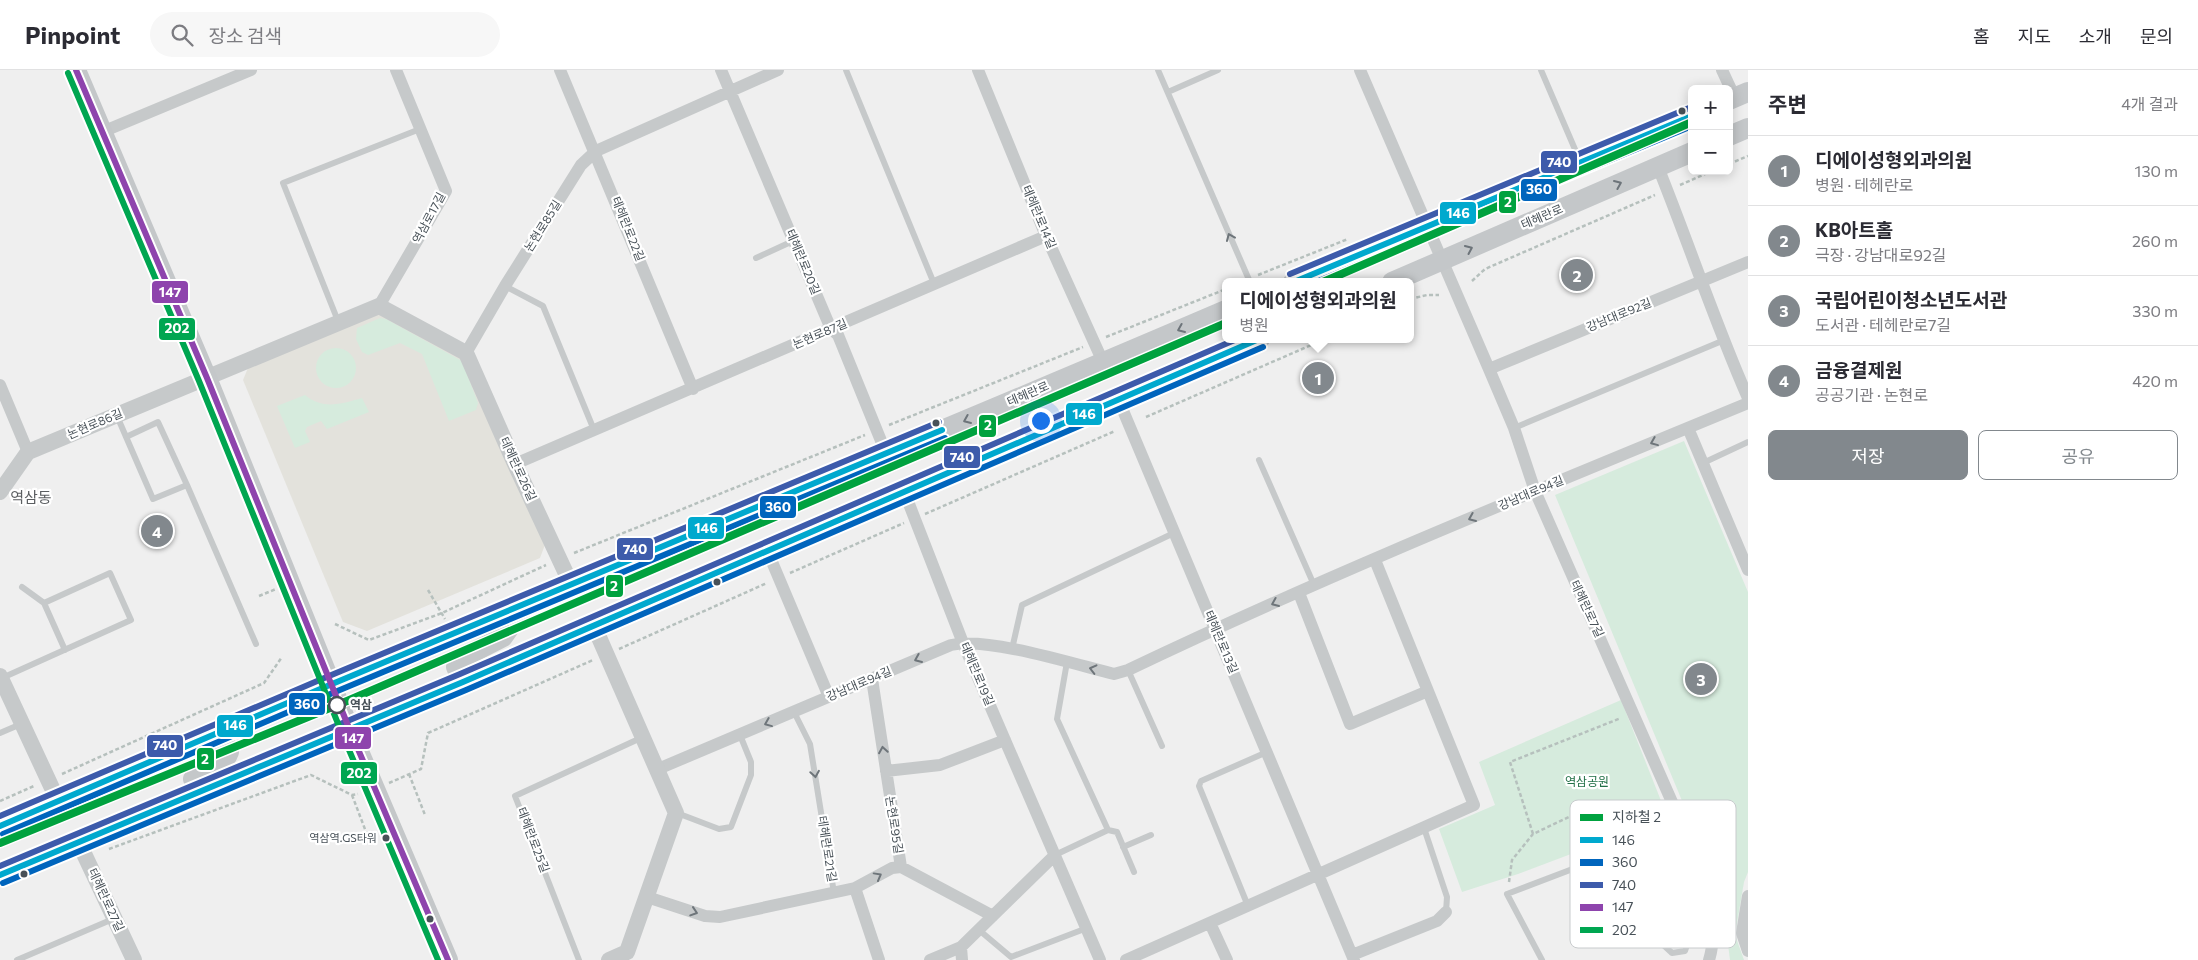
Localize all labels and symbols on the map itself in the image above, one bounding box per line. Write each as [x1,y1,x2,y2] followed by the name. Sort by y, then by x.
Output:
[1677,106,1687,116] unlabelled marker
[1540,150,1578,174] line badge: 740
[1547,153,1571,170] text: 740
[1520,178,1558,202] line badge: 360
[1526,180,1552,197] text: 360
[1613,180,1622,191] one-way arrow
[1020,183,1060,250] street label: 테헤란로14길
[409,190,447,245] street label: 역삼로17길
[1498,190,1517,214] line badge: 2
[1504,193,1512,210] text: 2
[610,194,648,263] street label: 테헤란로22길
[521,197,564,254] street label: 논현로85길
[1439,201,1477,225] line badge: 146
[1519,201,1565,231] street label: 테헤란로
[1446,204,1470,221] text: 146
[784,227,824,296] street label: 테헤란로20길
[1226,233,1237,242] one-way arrow
[1464,244,1473,255] one-way arrow
[1561,256,1593,294] pin: 2
[151,280,189,304] line badge: 147
[159,283,181,300] text: 147
[1584,295,1653,334] street label: 강남대로92길
[790,315,849,351] street label: 논현로87길
[158,317,196,341] line badge: 202
[164,319,190,336] text: 202
[1177,323,1186,334] one-way arrow
[1302,359,1334,397] pin: 1
[1005,378,1051,408] street label: 테헤란로
[1065,402,1103,426] line badge: 146
[65,405,124,441] street label: 논현로86길
[1072,405,1096,422] text: 146
[1028,408,1054,434] your location
[963,413,972,424] one-way arrow
[978,414,997,438] line badge: 2
[984,416,992,433] text: 2
[931,418,941,428] unlabelled marker
[498,434,540,503] street label: 테헤란로26길
[1650,435,1659,446] one-way arrow
[943,445,981,469] line badge: 740
[950,448,974,465] text: 740
[1496,472,1565,512] street label: 강남대로94길
[10,488,52,506] district label: 역삼동
[759,495,797,519] line badge: 360
[765,498,791,515] text: 360
[141,512,173,550] pin: 4
[1468,512,1477,523] one-way arrow
[687,516,725,540] line badge: 146
[694,519,718,536] text: 146
[616,537,654,561] line badge: 740
[623,540,647,557] text: 740
[605,574,624,598] line badge: 2
[610,577,618,594] text: 2
[712,577,722,587] unlabelled marker
[1569,578,1607,639] street label: 테헤란로7길
[1271,597,1280,608] one-way arrow
[1202,608,1241,675] street label: 테헤란로13길
[958,640,998,707] street label: 테헤란로19길
[914,653,923,664] one-way arrow
[1685,660,1717,698] pin: 3
[824,663,893,703] street label: 강남대로94길
[1090,664,1098,674] one-way arrow
[288,692,326,716] line badge: 360
[294,695,320,712] text: 360
[328,696,346,714] marker: 역삼
[350,697,372,711] place label: 역삼
[216,714,254,738] line badge: 146
[223,716,247,733] text: 146
[764,717,773,727] one-way arrow
[334,726,372,750] line badge: 147
[342,729,364,746] text: 147
[146,734,184,758] line badge: 740
[153,736,177,753] text: 740
[878,745,888,754] one-way arrow
[196,747,215,771] line badge: 2
[201,750,209,767] text: 2
[340,761,378,785] line badge: 202
[346,764,372,781] text: 202
[809,771,820,779] one-way arrow
[1565,774,1609,788] park label: 역삼공원
[884,795,906,855] street label: 논현로95길
[1570,800,1736,948] legend
[515,805,553,874] street label: 테헤란로25길
[1612,808,1661,825] text: 지하철 2
[816,815,840,883] street label: 테헤란로21길
[309,831,377,844] place label: 역삼역.GS타워
[1612,831,1635,848] text: 146
[381,833,391,843] marker: 역삼역.GS타워
[1612,853,1638,870] text: 360
[86,866,128,933] street label: 테헤란로27길
[19,869,29,879] unlabelled marker
[872,872,881,882] one-way arrow
[1612,876,1636,893] text: 740
[1612,898,1634,915] text: 147
[689,907,697,917] one-way arrow
[425,914,435,924] unlabelled marker
[1612,921,1637,938] text: 202

